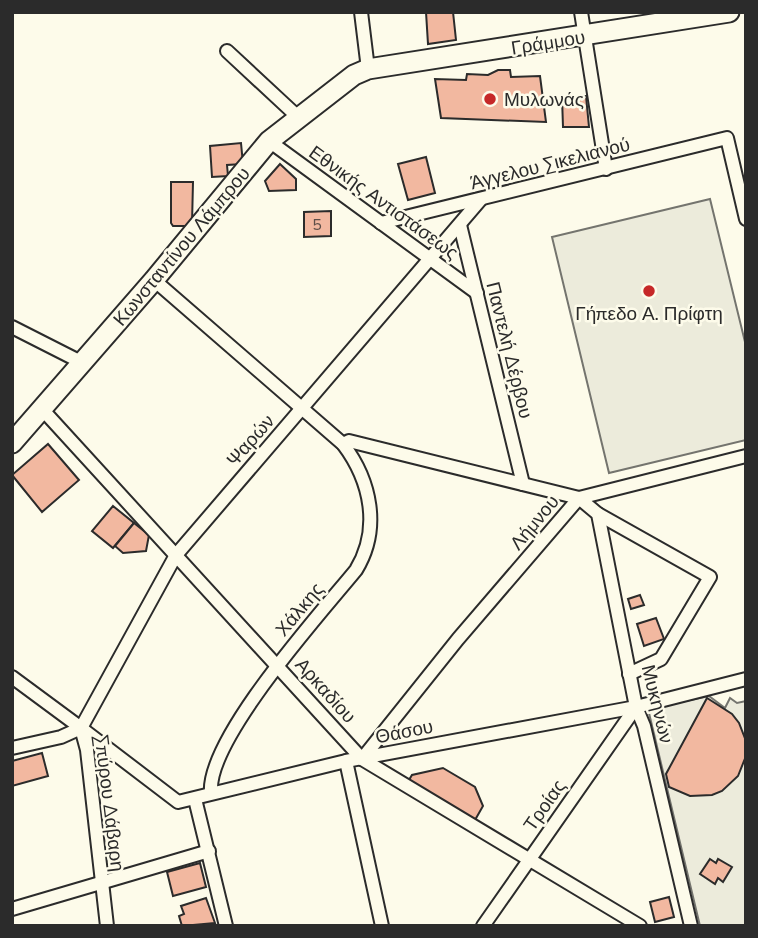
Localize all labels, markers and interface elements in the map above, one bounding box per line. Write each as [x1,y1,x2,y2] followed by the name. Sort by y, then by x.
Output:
[509,24,587,62] street label: Γράμμου
[504,87,584,113] place label: Μυλωνάς
[482,91,498,107] marker: Μυλωνάς
[468,132,633,196] street label: Άγγελου Σικελιανού
[303,140,463,266] street label: Εθνικής Αντιστάσεως
[107,161,256,332] street label: Κωνσταντίνου Λάμπρου
[312,214,322,236] house number: 5
[479,279,539,421] street label: Παντελή Δέρβου
[641,283,657,299] marker: Γήπεδο Α. Πρίφτη
[575,301,723,327] place label: Γήπεδο Α. Πρίφτη
[221,409,281,472] street label: Ψαρών
[504,490,565,556] street label: Λήμνου
[270,577,330,642] street label: Χάλκης
[289,652,362,729] street label: Αρκαδίου
[635,662,679,746] street label: Μυκηνών
[373,714,435,750] street label: Θάσου
[88,733,130,873] street label: Σπύρου Δάβαρη
[518,775,572,837] street label: Τροίας

